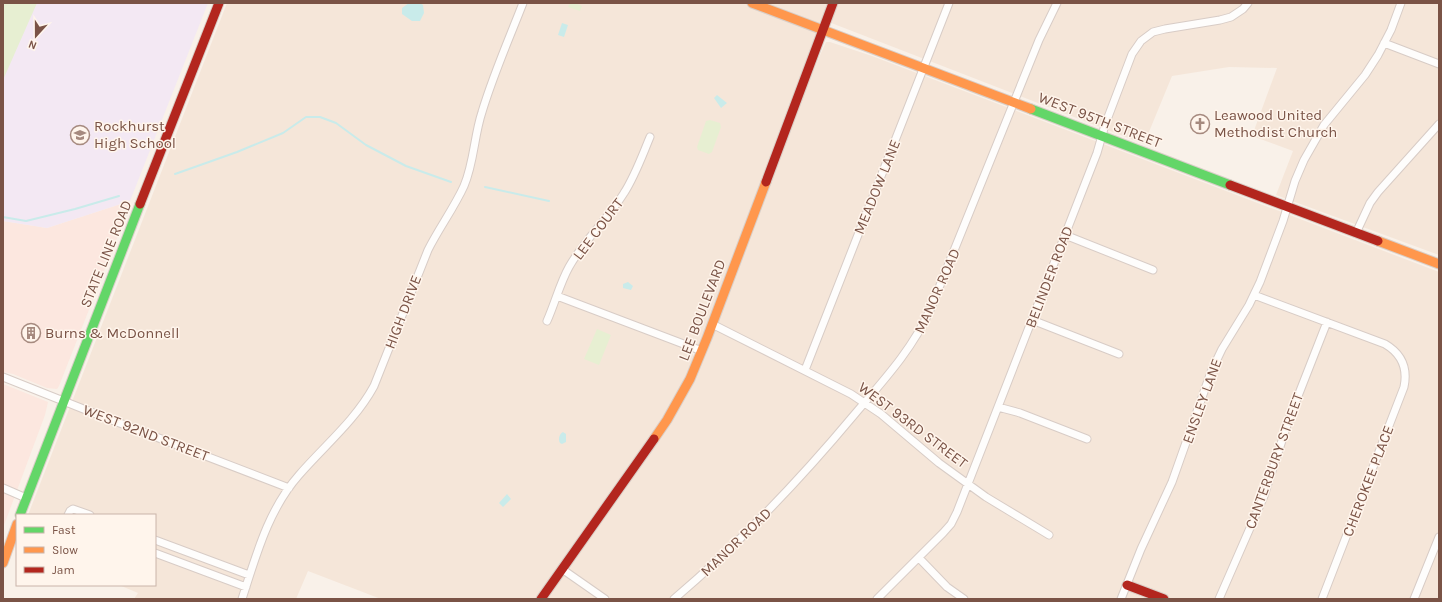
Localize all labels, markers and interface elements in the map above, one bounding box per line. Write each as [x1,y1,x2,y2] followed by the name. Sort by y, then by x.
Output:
[16,16,56,56] north arrow
[27,37,39,52] text: N
[1036,88,1165,152] street label: WEST 95TH STREET
[1214,106,1337,141] place label: Leawood United Methodist Church
[1189,113,1211,135] church icon: Leawood United Methodist Church
[94,117,176,152] place label: Rockhurst High School
[69,124,91,146] school or university icon: Rockhurst High School
[850,137,904,237] street label: MEADOW LANE
[569,194,627,263] street label: LEE COURT
[76,198,136,310] street label: STATE LINE ROAD
[1021,223,1077,331] street label: BELINDER ROAD
[910,246,964,336] street label: MANOR ROAD
[674,257,730,363] street label: LEE BOULEVARD
[381,273,425,351] street label: HIGH DRIVE
[20,322,42,344] building icon: Burns & McDonnell
[45,324,179,342] place label: Burns & McDonnell
[1178,356,1226,446] street label: ENSLEY LANE
[855,378,972,472] street label: WEST 93RD STREET
[1241,390,1307,531] street label: CANTERBURY STREET
[81,401,212,465] street label: WEST 92ND STREET
[1339,423,1397,539] street label: CHEROKEE PLACE
[697,504,775,580] street label: MANOR ROAD
[16,514,156,586] legend
[52,523,76,537] text: Fast
[52,543,78,557] text: Slow
[52,563,75,577] text: Jam

